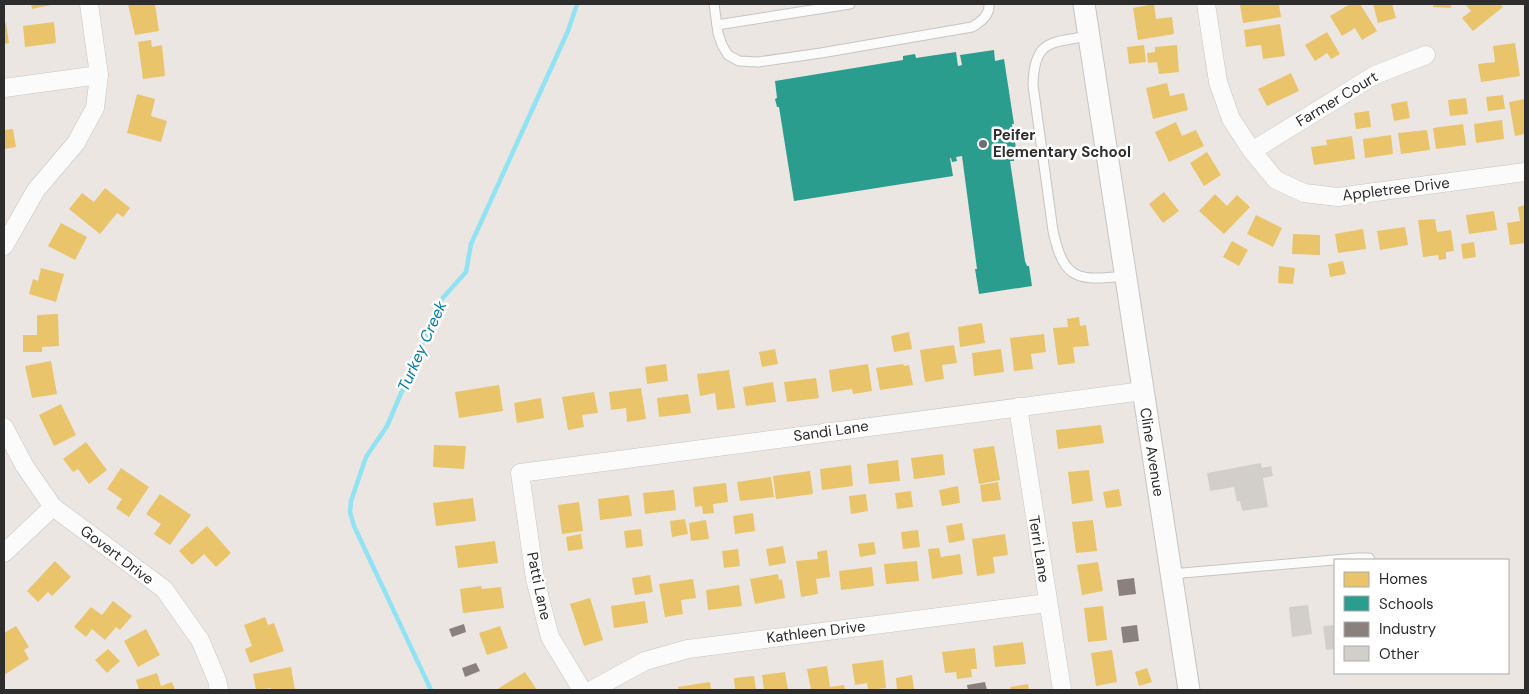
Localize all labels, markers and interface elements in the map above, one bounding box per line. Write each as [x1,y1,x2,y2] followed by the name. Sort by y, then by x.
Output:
[1292,67,1382,131] street label: Farmer Court
[993,125,1131,162] place label: Peifer Elementary School
[977,138,989,150] marker: Peifer Elementary School
[1341,172,1451,206] street label: Appletree Drive
[393,297,452,395] water label: Turkey Creek
[1135,406,1169,498] street label: Cline Avenue
[792,416,870,446] street label: Sandi Lane
[1024,514,1054,584] street label: Terri Lane
[76,521,158,589] street label: Govert Drive
[522,550,556,622] street label: Patti Lane
[1334,559,1509,674] legend
[1379,569,1428,589] text: Homes
[1379,594,1434,614] text: Schools
[765,616,867,648] street label: Kathleen Drive
[1379,619,1437,639] text: Industry
[1379,644,1420,664] text: Other

